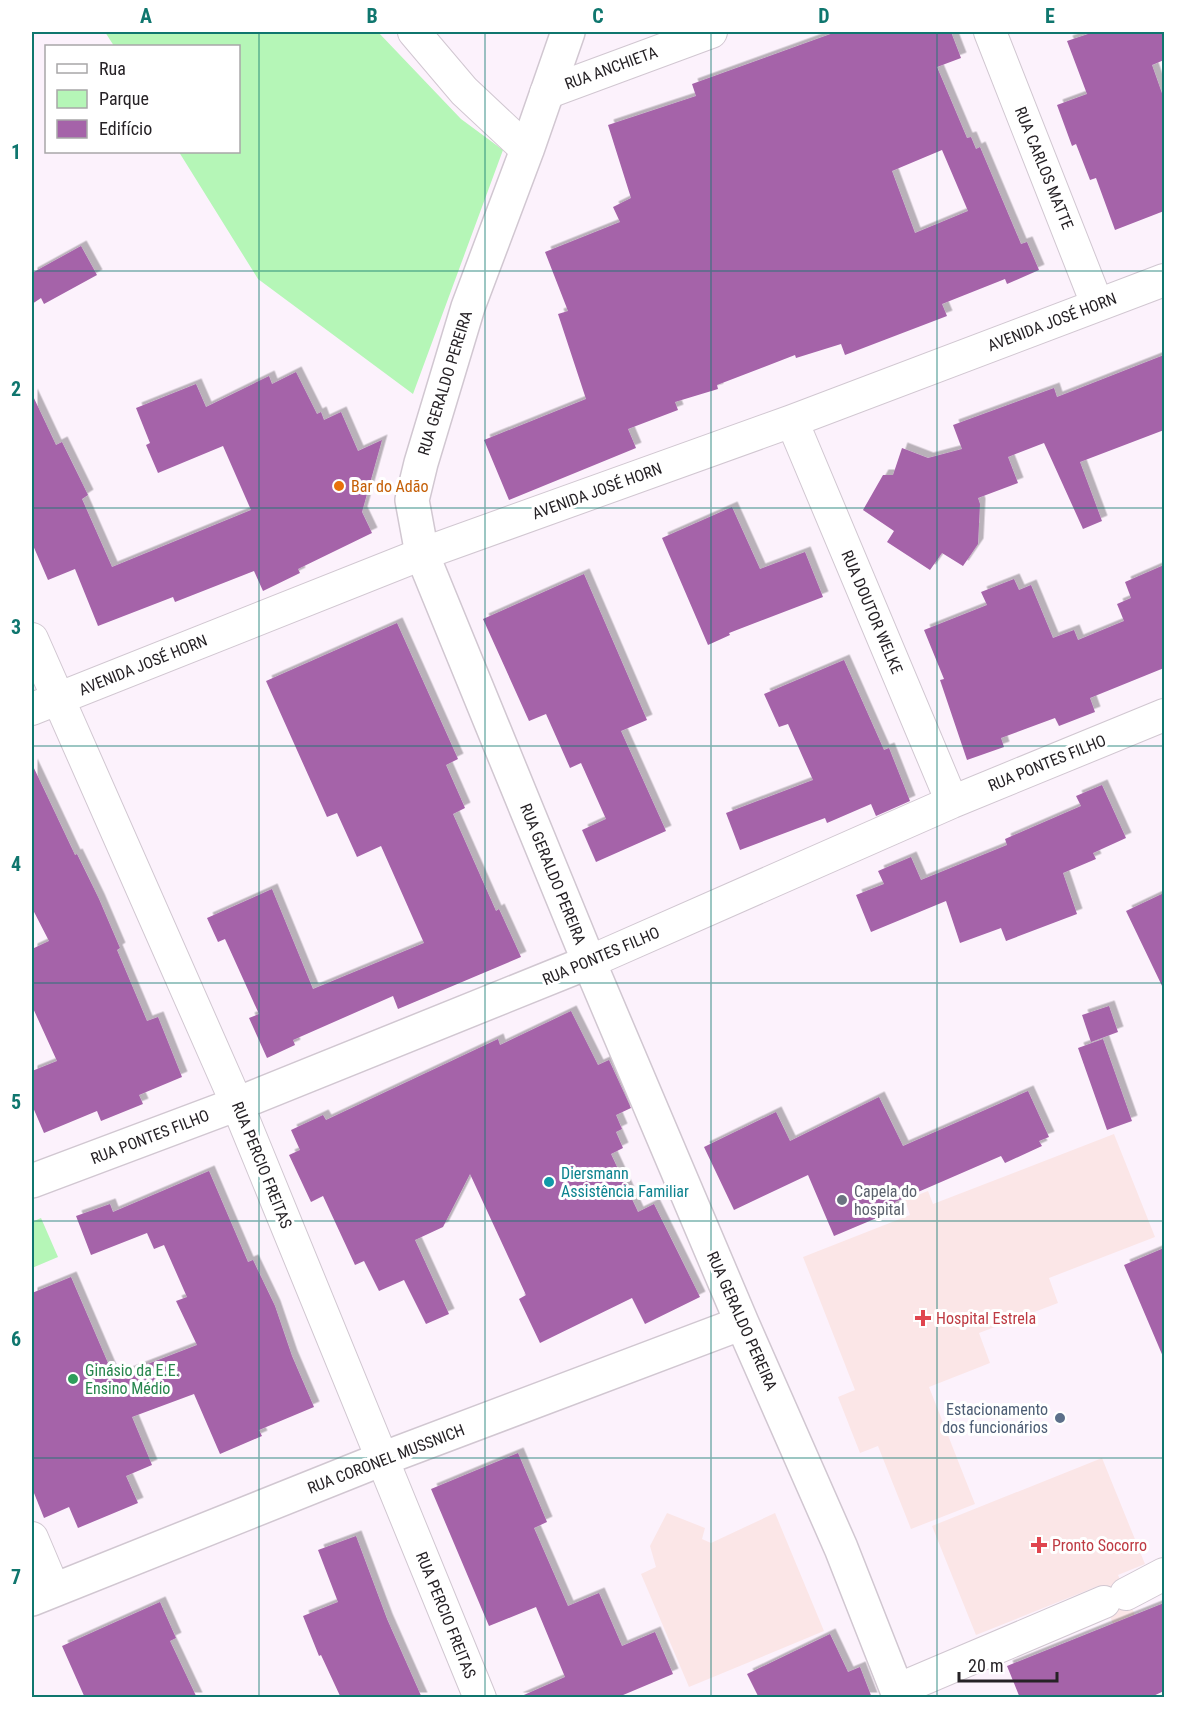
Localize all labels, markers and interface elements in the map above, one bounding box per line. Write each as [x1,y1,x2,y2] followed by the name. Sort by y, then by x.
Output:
[140,4,152,28] text: A
[366,4,378,28] text: B
[592,4,604,28] text: C
[818,4,830,28] text: D
[1045,4,1055,28] text: E
[562,42,660,94] street label: RUA ANCHIETA
[45,45,240,153] legend
[99,58,126,79] text: Rua
[99,88,149,109] text: Parque
[1011,104,1077,232] street label: RUA CARLOS MATTE
[99,118,152,139] text: Edifício
[11,140,21,164] text: 1
[985,289,1119,355] street label: AVENIDA JOSÉ HORN
[414,308,476,458] street label: RUA GERALDO PEREIRA
[11,377,21,401] text: 2
[530,459,664,523] street label: AVENIDA JOSÉ HORN
[351,477,428,496] place label: Bar do Adão
[332,479,346,493] marker: Bar do Adão
[837,547,907,677] street label: RUA DOUTOR WELKE
[11,615,21,639] text: 3
[76,631,210,699] street label: AVENIDA JOSÉ HORN
[985,731,1109,795] street label: RUA PONTES FILHO
[516,801,590,947] street label: RUA GERALDO PEREIRA
[11,852,21,876] text: 4
[540,923,662,989] street label: RUA PONTES FILHO
[11,1090,21,1114] text: 5
[228,1099,296,1231] street label: RUA PERCIO FREITAS
[88,1106,212,1168] street label: RUA PONTES FILHO
[561,1164,689,1201] place label: Diersmann Assistência Familiar
[542,1175,556,1189] marker: Diersmann Assistência Familiar
[854,1182,917,1219] place label: Capela do hospital
[835,1193,849,1207] marker: Capela do hospital
[703,1248,781,1394] street label: RUA GERALDO PEREIRA
[914,1309,932,1327] marker: Hospital Estrela
[936,1309,1036,1328] place label: Hospital Estrela
[11,1327,21,1351] text: 6
[85,1361,180,1398] place label: Ginásio da E.E. Ensino Médio
[66,1372,80,1386] marker: Ginásio da E.E. Ensino Médio
[942,1400,1048,1437] place label: Estacionamento dos funcionários
[1053,1411,1067,1425] marker: Estacionamento dos funcionários
[305,1420,467,1498] street label: RUA CORONEL MUSSNICH
[1030,1536,1048,1554] marker: Pronto Socorro
[1052,1536,1147,1555] place label: Pronto Socorro
[412,1549,480,1681] street label: RUA PERCIO FREITAS
[11,1565,21,1589] text: 7
[959,1645,1056,1683] scale bar
[968,1655,1003,1676] text: 20 m

